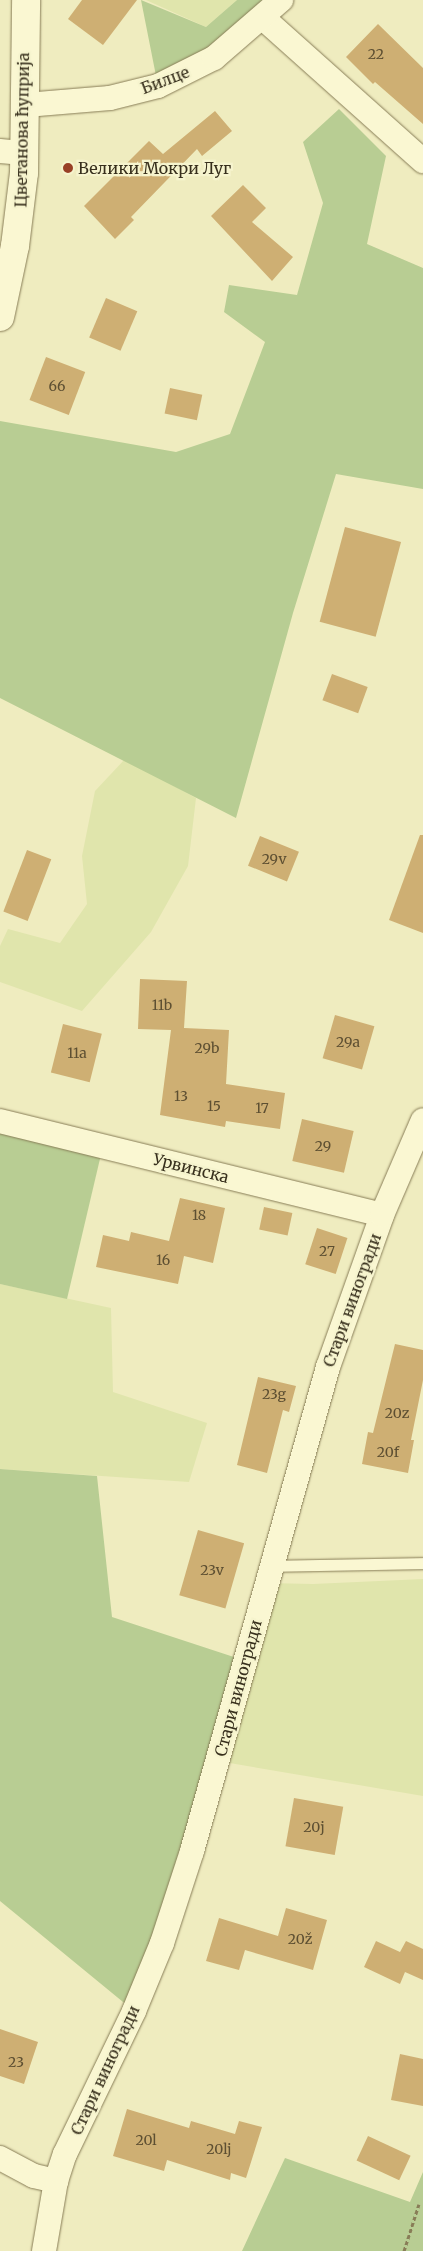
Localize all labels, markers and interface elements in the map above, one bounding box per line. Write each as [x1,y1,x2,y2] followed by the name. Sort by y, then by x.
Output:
[368,46,384,62] house number: 22
[11,52,33,208] street label: Цветанова ћуприја
[138,62,192,98] street label: Билце
[78,158,231,178] place label: Велики Мокри Луг
[62,162,74,174] marker: Велики Мокри Луг
[49,378,65,394] house number: 66
[262,851,286,867] house number: 29v
[152,997,172,1013] house number: 11b
[336,1034,360,1050] house number: 29a
[195,1040,219,1056] house number: 29b
[67,1045,87,1061] house number: 11a
[174,1088,188,1104] house number: 13
[207,1098,221,1114] house number: 15
[255,1100,269,1116] house number: 17
[315,1138,331,1154] house number: 29
[151,1149,231,1187] street label: Урвинска
[192,1207,206,1223] house number: 18
[319,1231,385,1369] street label: Стари виногради
[319,1243,335,1259] house number: 27
[156,1252,170,1268] house number: 16
[262,1386,286,1402] house number: 23g
[385,1405,409,1421] house number: 20z
[377,1444,399,1460] house number: 20f
[200,1562,224,1578] house number: 23v
[211,1618,265,1758] street label: Стари виногради
[303,1819,325,1835] house number: 20j
[288,1931,312,1947] house number: 20ž
[67,2002,143,2138] street label: Стари виногради
[8,2054,24,2070] house number: 23
[135,2132,157,2148] house number: 20l
[206,2141,232,2157] house number: 20lj

